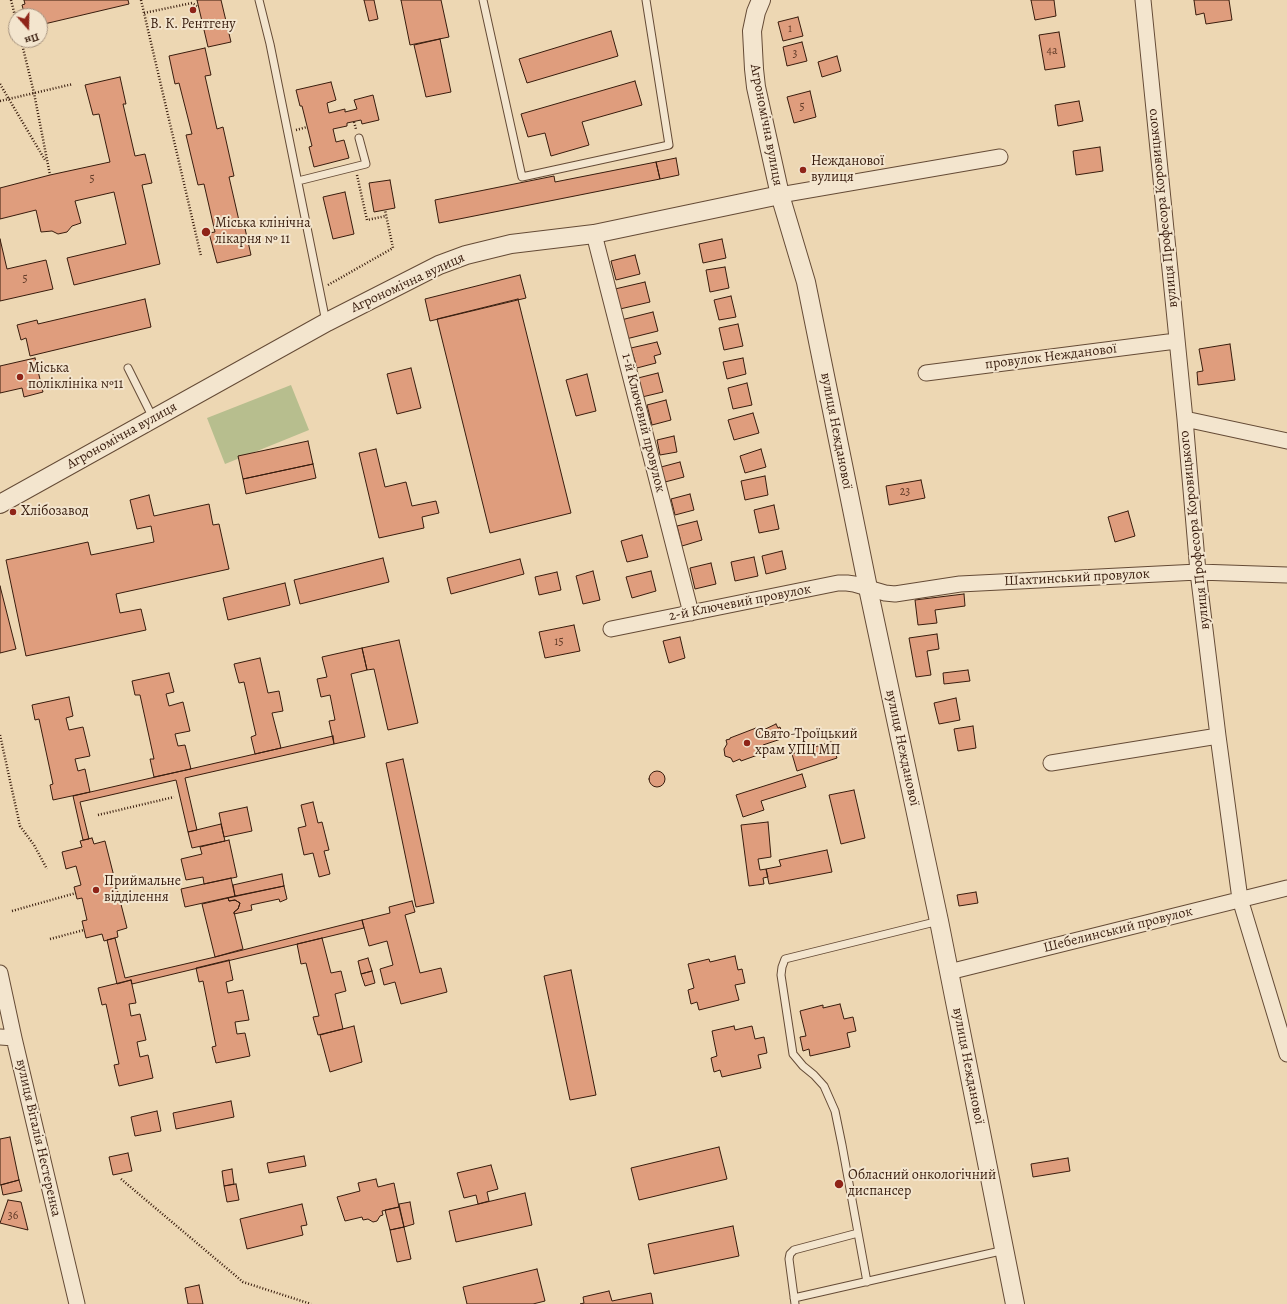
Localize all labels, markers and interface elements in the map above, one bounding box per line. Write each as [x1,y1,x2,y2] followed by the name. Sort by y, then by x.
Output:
[188,5,198,15] marker: В. К. Рентгену
[8,8,48,48] north arrow
[150,17,236,33] place label: В. К. Рентгену
[788,22,792,36] house number: 1
[23,29,41,48] text: Пн
[1047,44,1057,58] house number: 4а
[793,47,797,61] house number: 3
[746,63,786,187] street label: Агрономічна вулиця
[799,100,805,114] house number: 5
[1144,108,1182,308] street label: вулиця Професора Коровицького
[811,154,884,186] place label: Нежданової вулиця
[798,165,808,175] marker: Нежданової вулиця
[89,172,95,186] house number: 5
[215,216,311,248] place label: Міська клінічна лікарня № 11
[200,226,212,238] marker: Міська клінічна лікарня № 11
[348,249,468,317] street label: Агрономічна вулиця
[22,272,28,286] house number: 5
[984,341,1118,373] street label: провулок Нежданової
[618,352,668,494] street label: 1-й Ключевий провулок
[28,361,123,394] place label: Міська поліклініка №11
[816,371,856,491] street label: вулиця Нежданової
[15,372,25,382] marker: Міська поліклініка №11
[64,399,180,473] street label: Агрономічна вулиця
[1176,430,1214,630] street label: вулиця Професора Коровицького
[900,485,910,499] house number: 23
[21,504,89,520] place label: Хлібозавод
[8,507,18,517] marker: Хлібозавод
[1004,566,1150,590] street label: Шахтинський провулок
[667,581,813,625] street label: 2-й Ключевий провулок
[554,635,564,649] house number: 15
[881,688,923,808] street label: вулиця Нежданової
[755,727,858,760] place label: Свято-Троїцький храм УПЦ МП
[742,738,752,748] marker: Свято-Троїцький храм УПЦ МП
[104,874,181,906] place label: Приймальне відділення
[91,885,101,895] marker: Приймальне відділення
[1042,903,1194,957] street label: Шебелинський провулок
[948,1006,988,1126] street label: вулиця Нежданової
[12,1057,64,1219] street label: вулиця Віталія Нестеренка
[848,1168,996,1200] place label: Обласний онкологічний диспансер
[833,1178,845,1190] marker: Обласний онкологічний диспансер
[8,1209,18,1223] house number: 36

